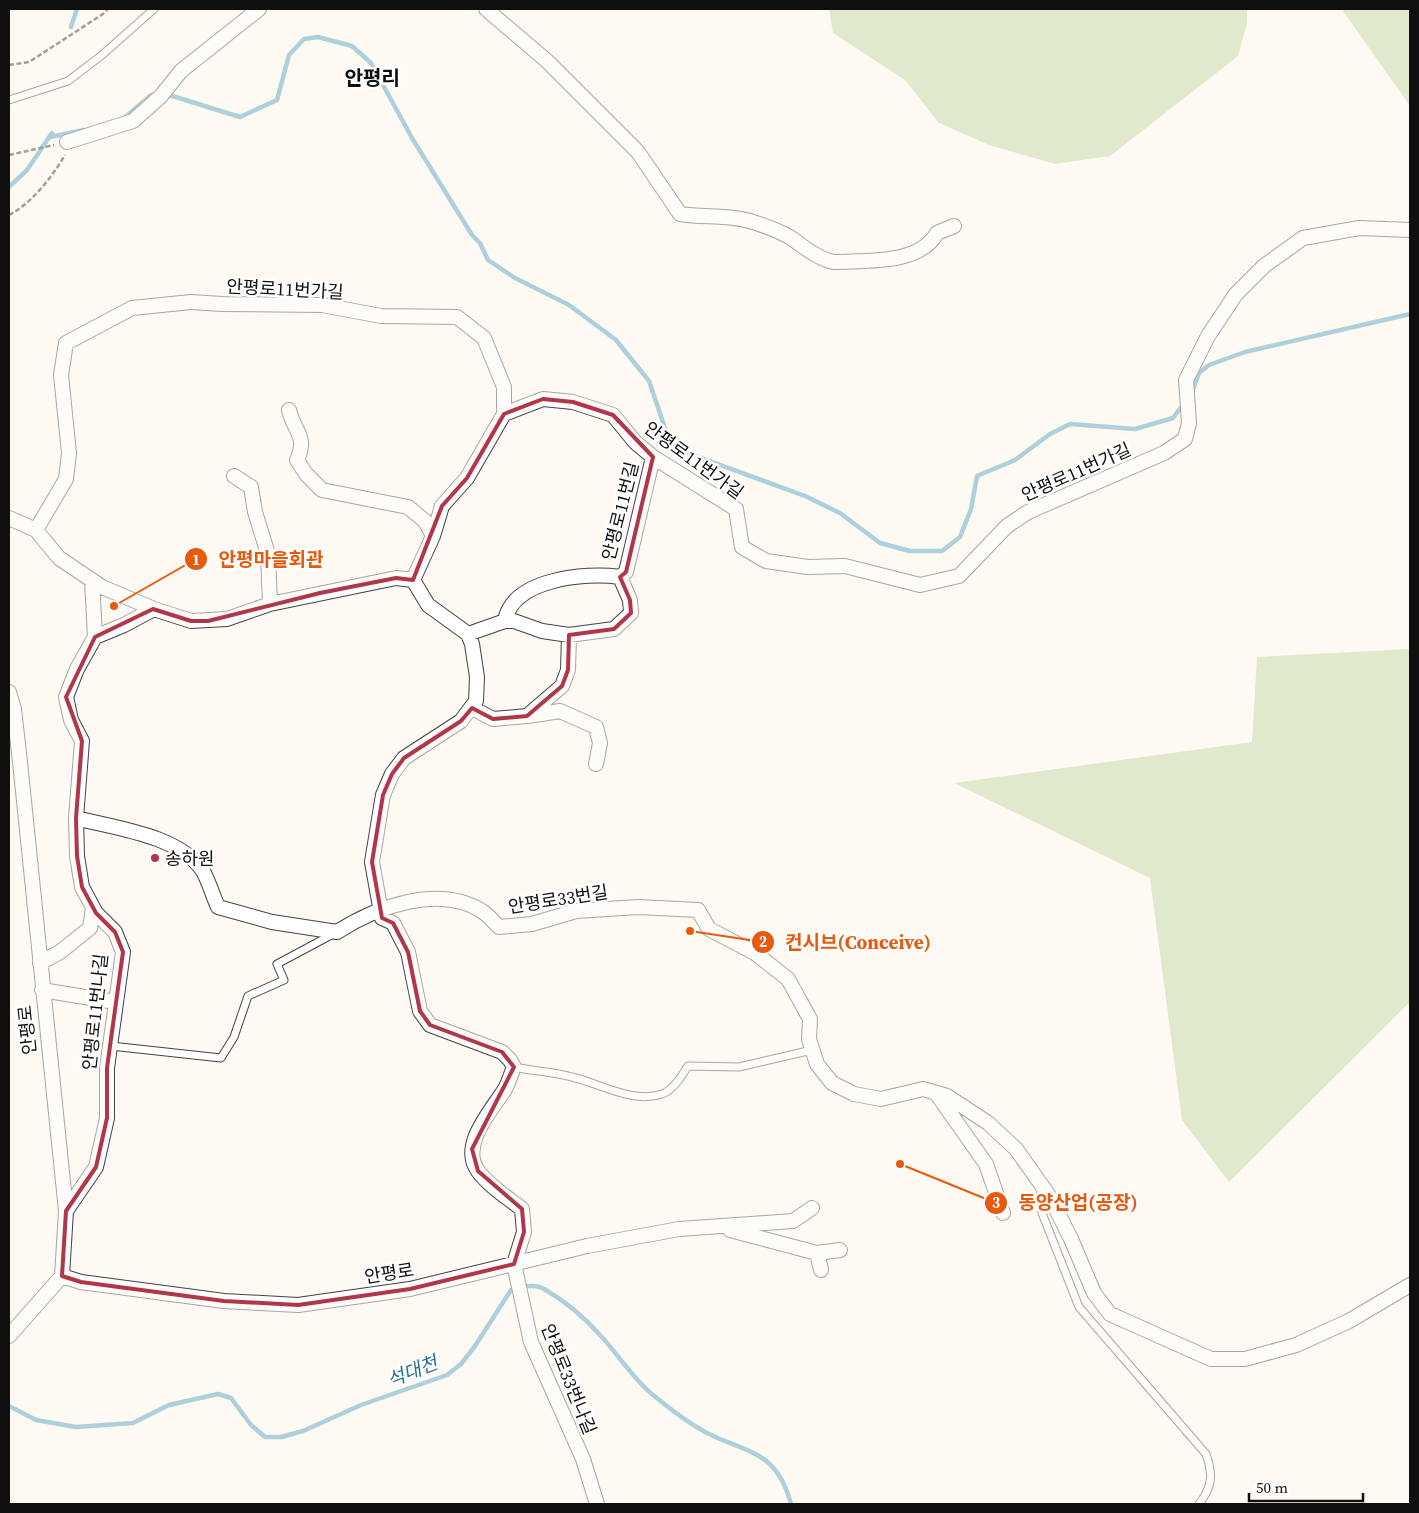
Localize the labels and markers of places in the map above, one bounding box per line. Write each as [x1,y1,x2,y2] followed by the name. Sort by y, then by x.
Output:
[183,542,333,576] callout: 안평마을회관
[165,846,215,871] place label: 송하원
[149,852,161,864] marker: 송하원
[750,925,941,959] callout: 컨시브(Conceive)
[984,1186,1148,1220] callout: 동양산업(공장)

